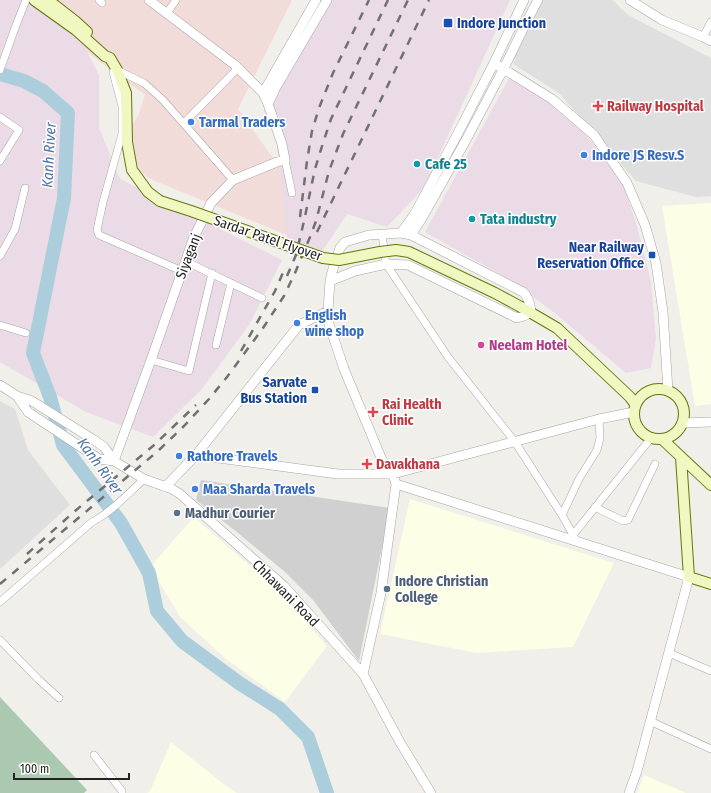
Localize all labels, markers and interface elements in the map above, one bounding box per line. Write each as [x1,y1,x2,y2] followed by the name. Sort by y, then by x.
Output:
[457,15,546,32] place label: Indore Junction
[442,17,454,29] marker: Indore Junction
[607,98,704,115] place label: Railway Hospital
[592,100,604,112] marker: Railway Hospital
[199,114,285,131] place label: Tarmal Traders
[186,117,196,127] marker: Tarmal Traders
[38,121,60,188] water label: Kanh River
[592,147,684,164] place label: Indore JS Resv.S
[579,150,589,160] marker: Indore JS Resv.S
[425,156,467,173] place label: Cafe 25
[412,159,422,169] marker: Cafe 25
[480,211,557,228] place label: Tata industry
[211,212,324,265] street label: Sardar Patel Flyover
[467,214,477,224] marker: Tata industry
[172,231,205,281] street label: Siyaganj
[537,239,644,272] place label: Near Railway Reservation Office
[647,250,657,260] marker: Near Railway Reservation Office
[305,307,365,340] place label: English wine shop
[292,318,302,328] marker: English wine shop
[489,337,568,354] place label: Neelam Hotel
[476,340,486,350] marker: Neelam Hotel
[240,374,307,407] place label: Sarvate Bus Station
[310,385,320,395] marker: Sarvate Bus Station
[382,396,442,429] place label: Rai Health Clinic
[367,406,379,418] marker: Rai Health Clinic
[73,434,127,498] water label: Kanh River
[187,448,278,465] place label: Rathore Travels
[174,451,184,461] marker: Rathore Travels
[376,456,440,473] place label: Davakhana
[361,458,373,470] marker: Davakhana
[203,481,315,498] place label: Maa Sharda Travels
[190,484,200,494] marker: Maa Sharda Travels
[185,505,276,522] place label: Madhur Courier
[172,508,182,518] marker: Madhur Courier
[249,556,323,630] street label: Chhawani Road
[395,573,488,606] place label: Indore Christian College
[382,584,392,594] marker: Indore Christian College
[14,755,129,781] scale bar
[20,762,49,776] text: 100 m

